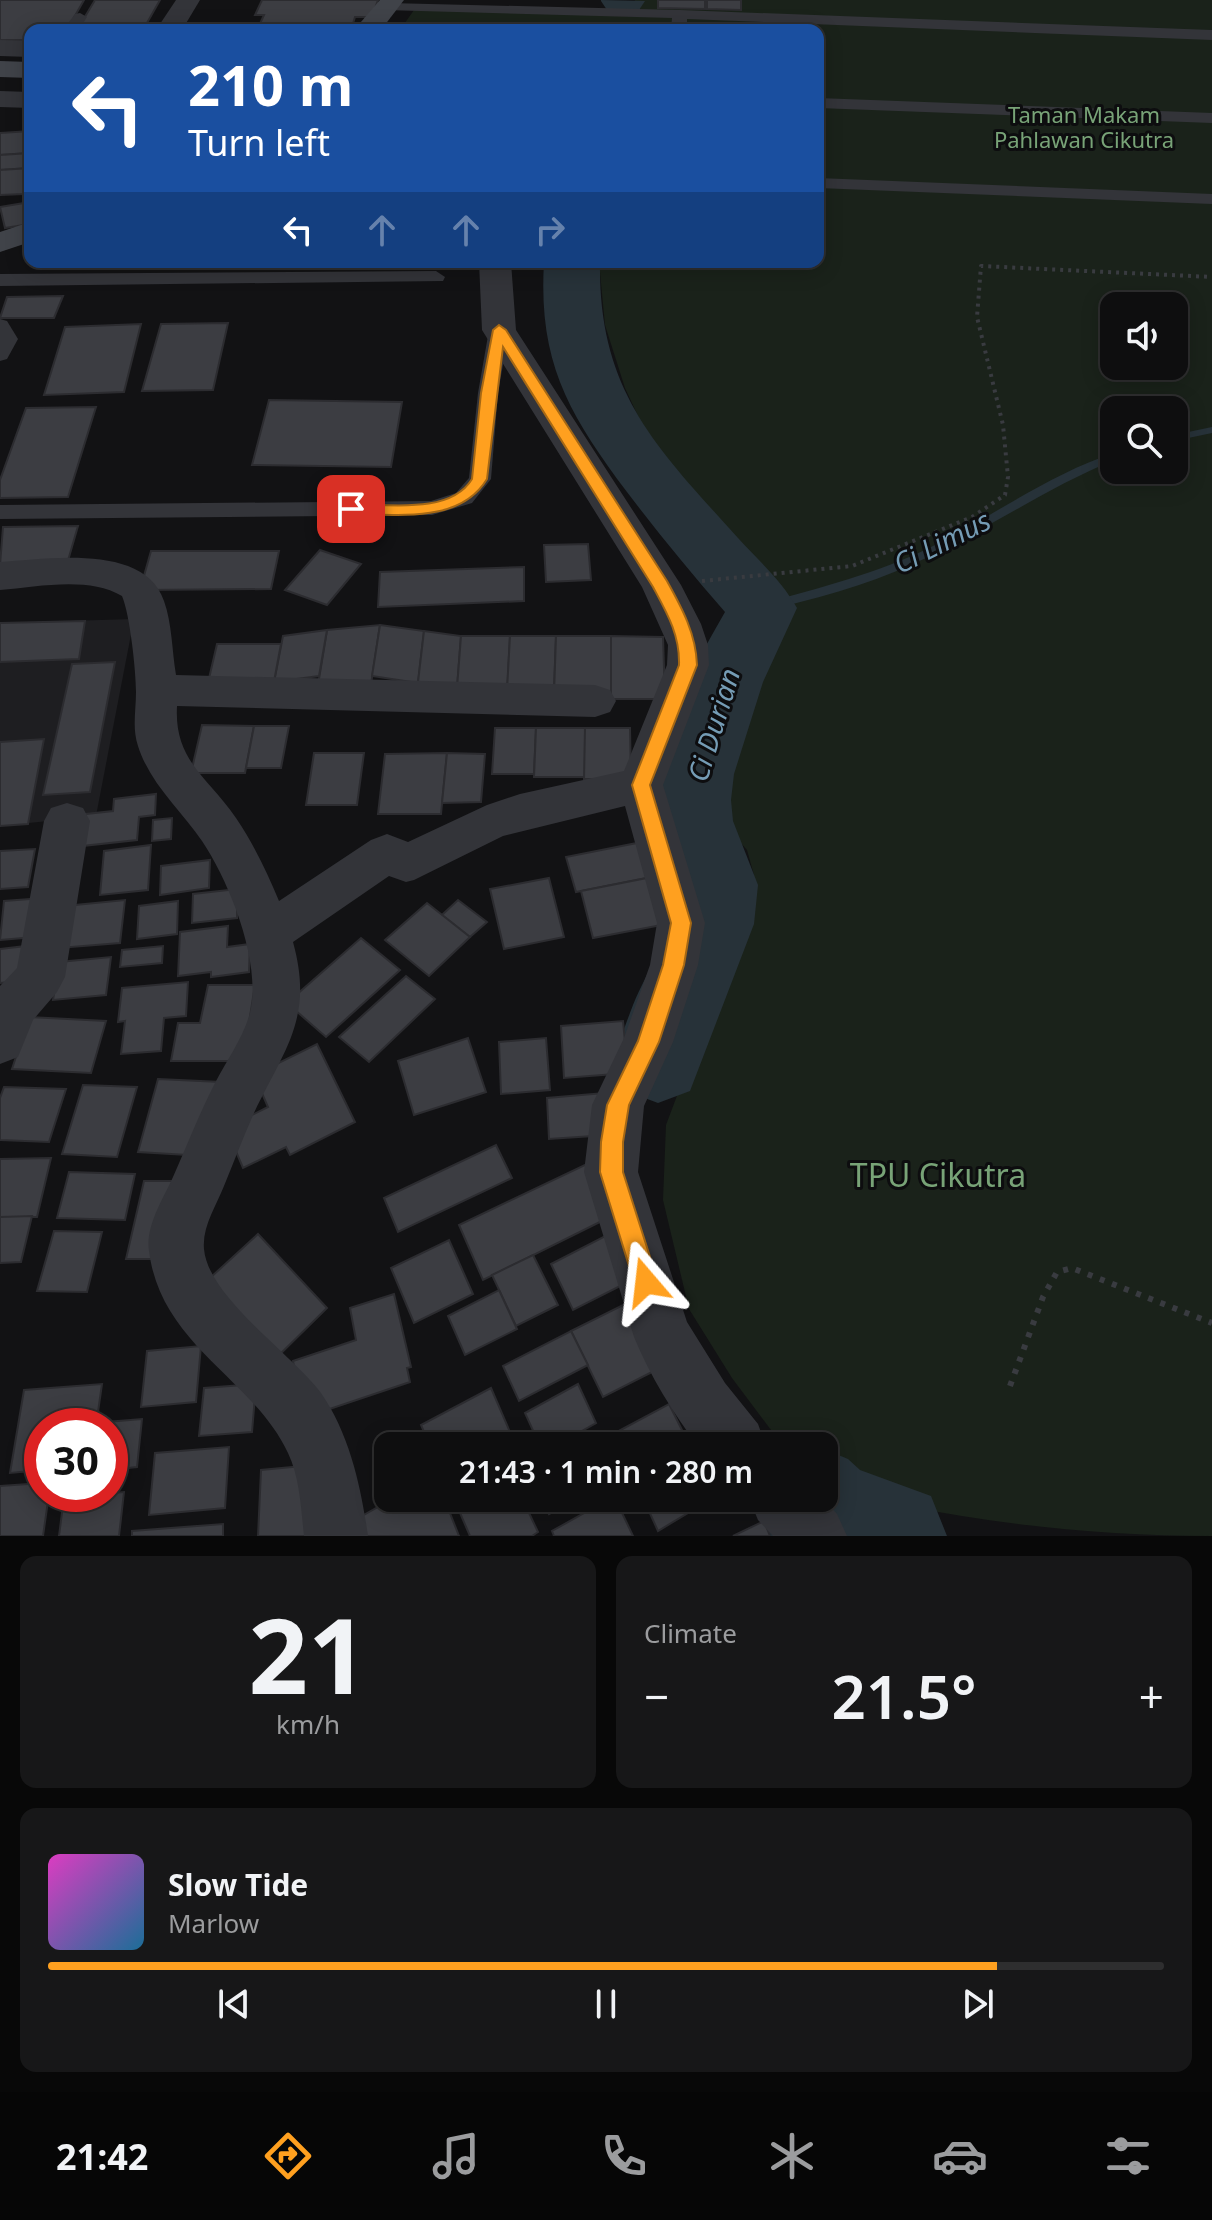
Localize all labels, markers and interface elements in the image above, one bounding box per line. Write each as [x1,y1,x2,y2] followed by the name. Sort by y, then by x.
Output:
[188,46,353,122] text: 210 m
[56,56,160,160] icon: left
[994,99,1174,154] park label: Taman Makam Pahlawan Cikutra
[188,118,330,167] text: Turn left
[276,208,320,252] icon: left
[360,208,404,252] icon: ahead
[444,208,488,252] icon: ahead
[528,208,572,252] icon: right
[1100,292,1188,484] map controls
[1100,292,1188,380] button: sound
[1100,396,1188,484] button: search
[317,475,385,543] pin
[329,487,373,531] icon: arrive
[886,500,997,582] water label: Ci Limus
[678,664,748,786] water label: Ci Durian
[850,1153,1026,1196] park label: TPU Cikutra
[604,1240,688,1324] position arrow
[24,1408,128,1512] speed limit sign: 30
[459,1451,753,1492] text: 21:43 · 1 min · 280 m
[249,1583,367,1724] text: 21
[644,1615,737,1651] text: Climate
[831,1655,977,1737] text: 21.5°
[644,1666,669,1726] text: −
[1139,1666,1164,1726] text: +
[276,1706,340,1742] text: km/h
[168,1864,308,1905] text: Slow Tide
[168,1905,259,1941] text: Marlow
[212,1982,256,2026] icon: previous
[584,1982,628,2026] icon: pause
[956,1982,1000,2026] icon: next
[260,2128,316,2184] icon: directions
[428,2128,484,2184] icon: music
[596,2128,652,2184] icon: phone
[764,2128,820,2184] icon: climate
[932,2128,988,2184] icon: car
[1100,2128,1156,2184] icon: filters
[56,2132,148,2181] text: 21:42

